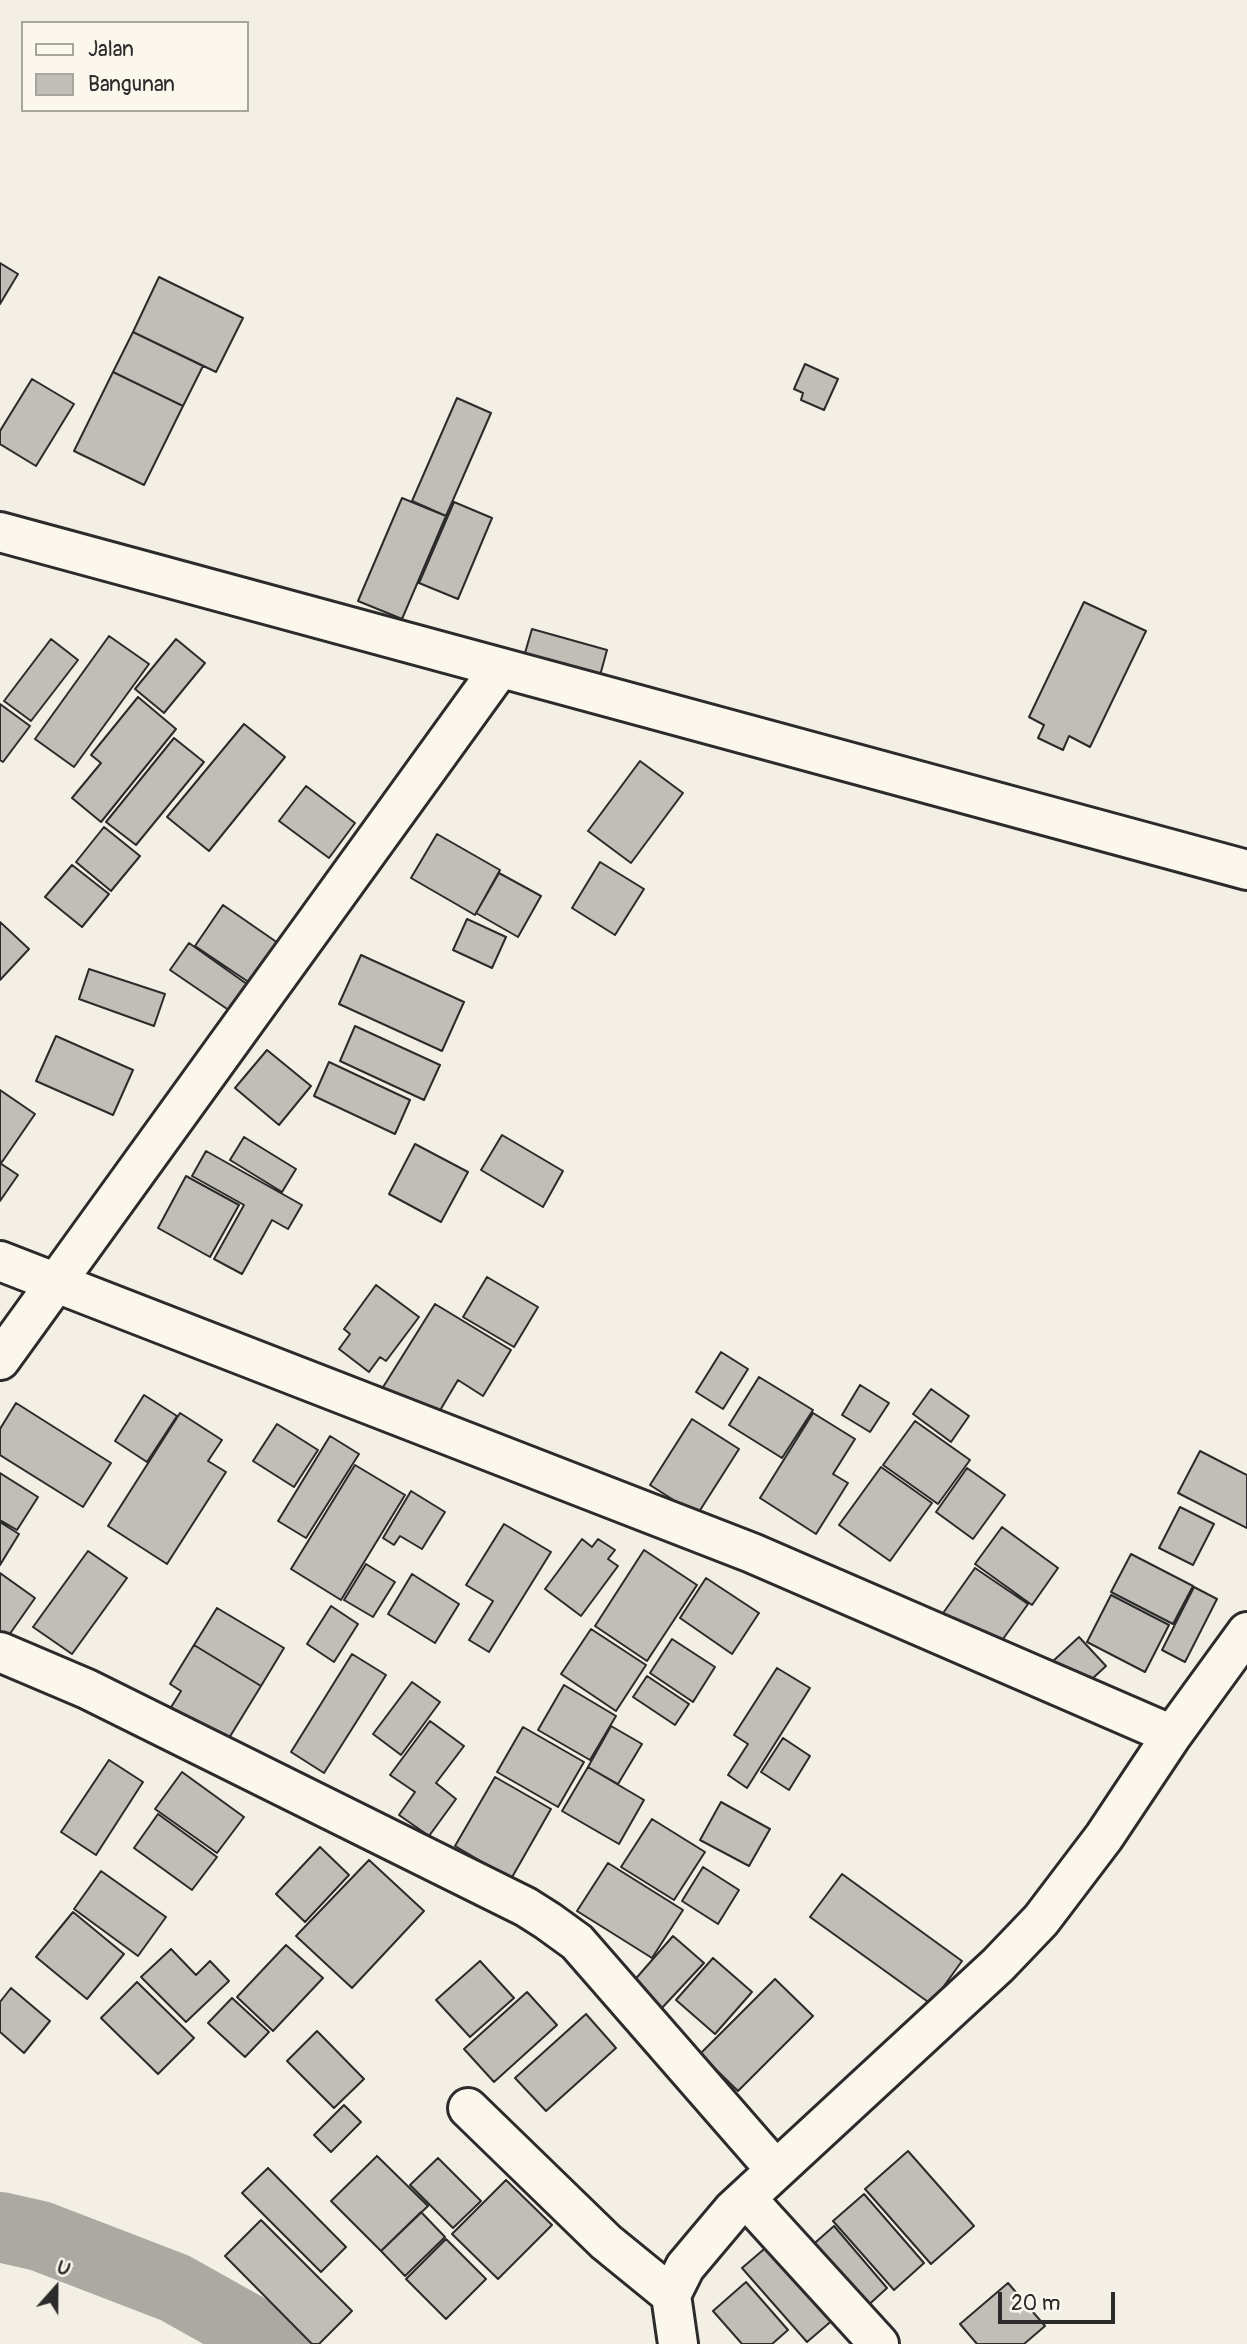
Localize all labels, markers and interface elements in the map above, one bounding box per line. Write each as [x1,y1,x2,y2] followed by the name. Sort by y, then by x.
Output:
[21,21,248,112] legend
[88,36,134,63] text: Jalan
[88,71,175,98] text: Bangunan
[21,2253,91,2323] north arrow
[53,2255,74,2282] text: U
[1002,2278,1119,2322] scale bar
[1011,2290,1060,2317] text: 20 m

